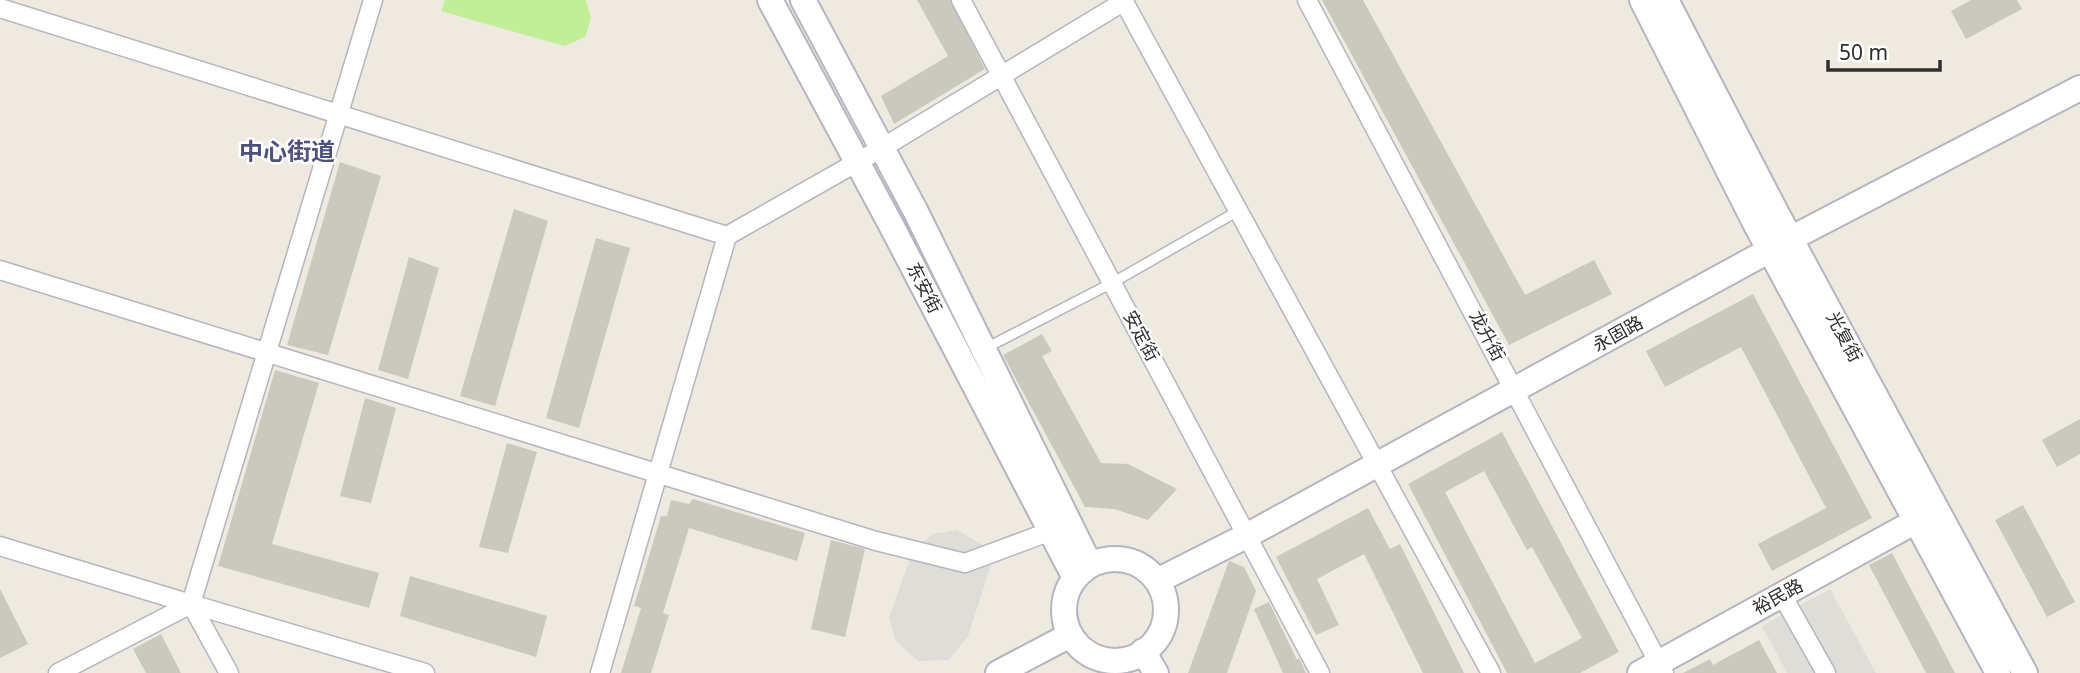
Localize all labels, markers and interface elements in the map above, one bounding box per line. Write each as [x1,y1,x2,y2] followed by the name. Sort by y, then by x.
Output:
[1828,28,1940,72] scale bar
[1839,38,1888,66] text: 50 m
[239,134,335,167] district label: 中心街道
[902,258,948,317] street label: 东安街
[1119,306,1165,365] street label: 安定街
[1465,306,1511,365] street label: 龙升街
[1822,307,1868,366] street label: 光复街
[1588,310,1647,357] street label: 永固路
[1748,573,1807,620] street label: 裕民路

